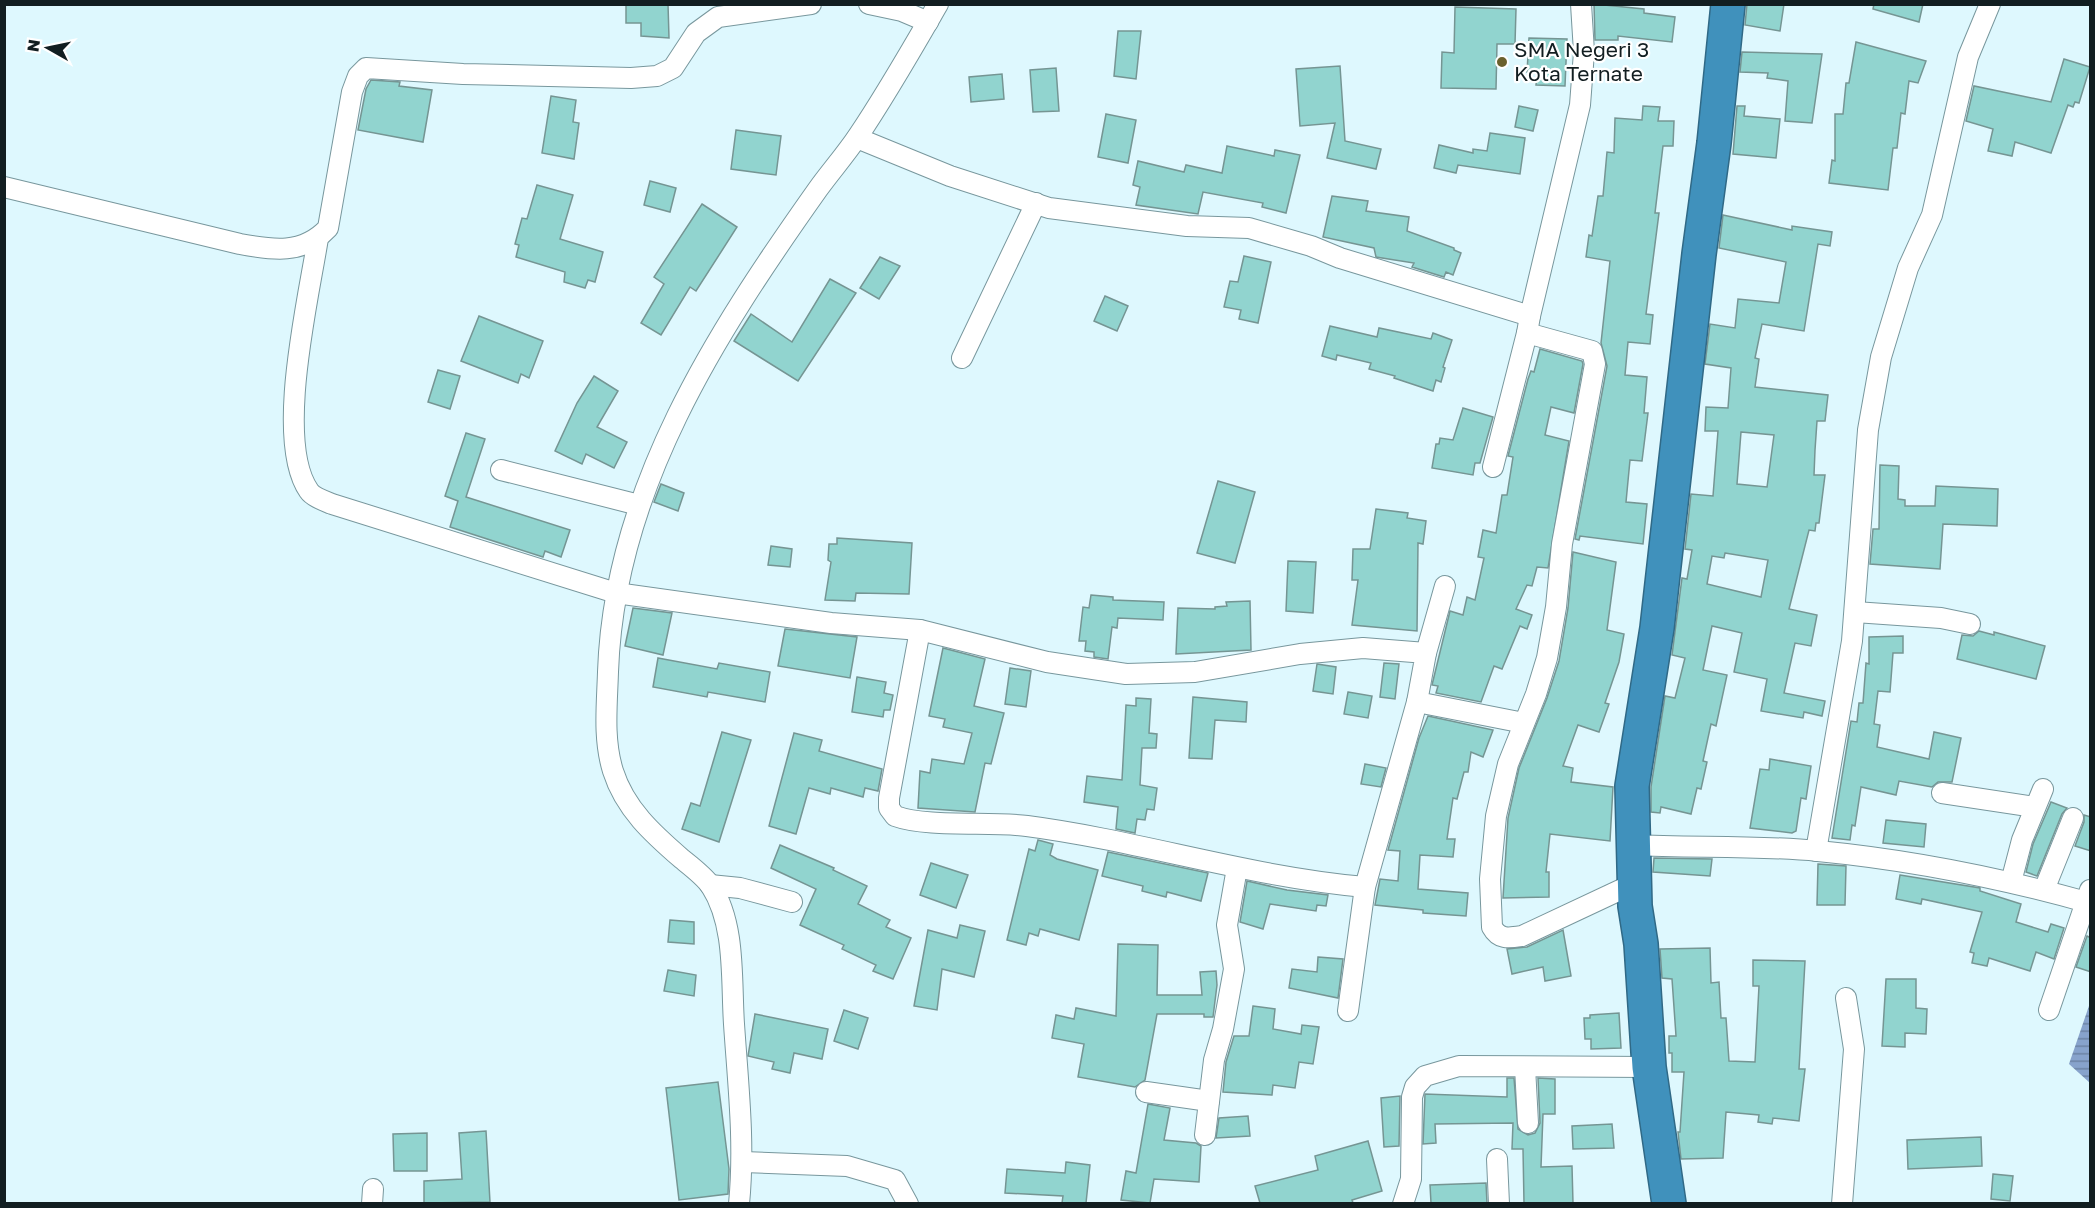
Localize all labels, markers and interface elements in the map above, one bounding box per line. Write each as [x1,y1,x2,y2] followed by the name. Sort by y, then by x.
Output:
[18,18,78,78] north arrow
[1514,36,1649,86] place label: SMA Negeri 3 Kota Ternate
[22,38,44,53] text: N
[1495,55,1509,69] marker: SMA Negeri 3 Kota Ternate

